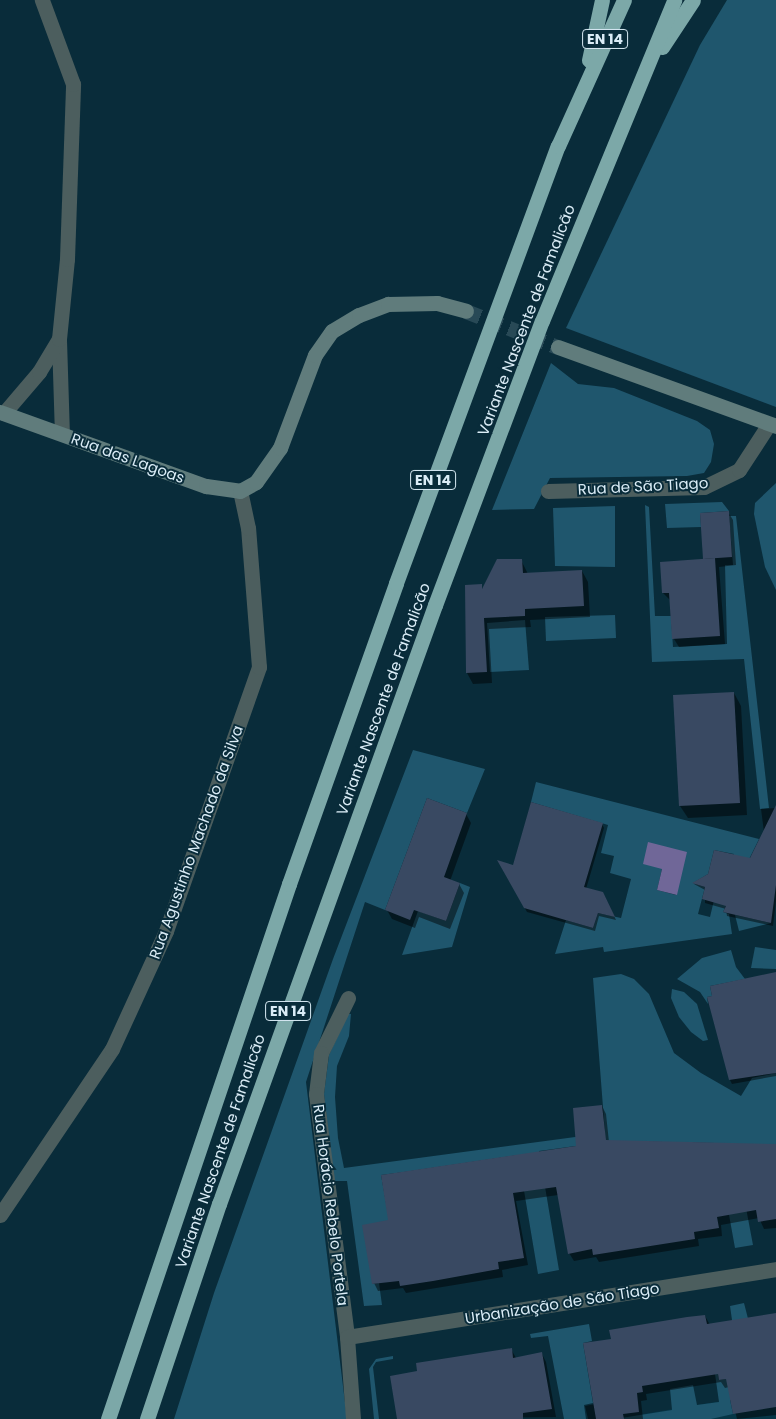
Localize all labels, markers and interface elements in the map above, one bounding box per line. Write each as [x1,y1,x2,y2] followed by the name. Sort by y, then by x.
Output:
[581,28,629,50] road number: EN 14
[473,202,579,438] street label: Variante Nascente de Famalicão
[69,429,187,487] street label: Rua das Lagoas
[409,468,457,492] road number: EN 14
[577,474,709,498] street label: Rua de São Tiago
[332,580,434,818] street label: Variante Nascente de Famalicão
[145,723,247,961] street label: Rua Agustinho Machado da Silva
[264,999,312,1022] road number: EN 14
[171,1032,269,1270] street label: Variante Nascente de Famalicão
[310,1103,352,1307] street label: Rua Horácio Rebelo Portela
[463,1279,661,1327] street label: Urbanização de São Tiago

